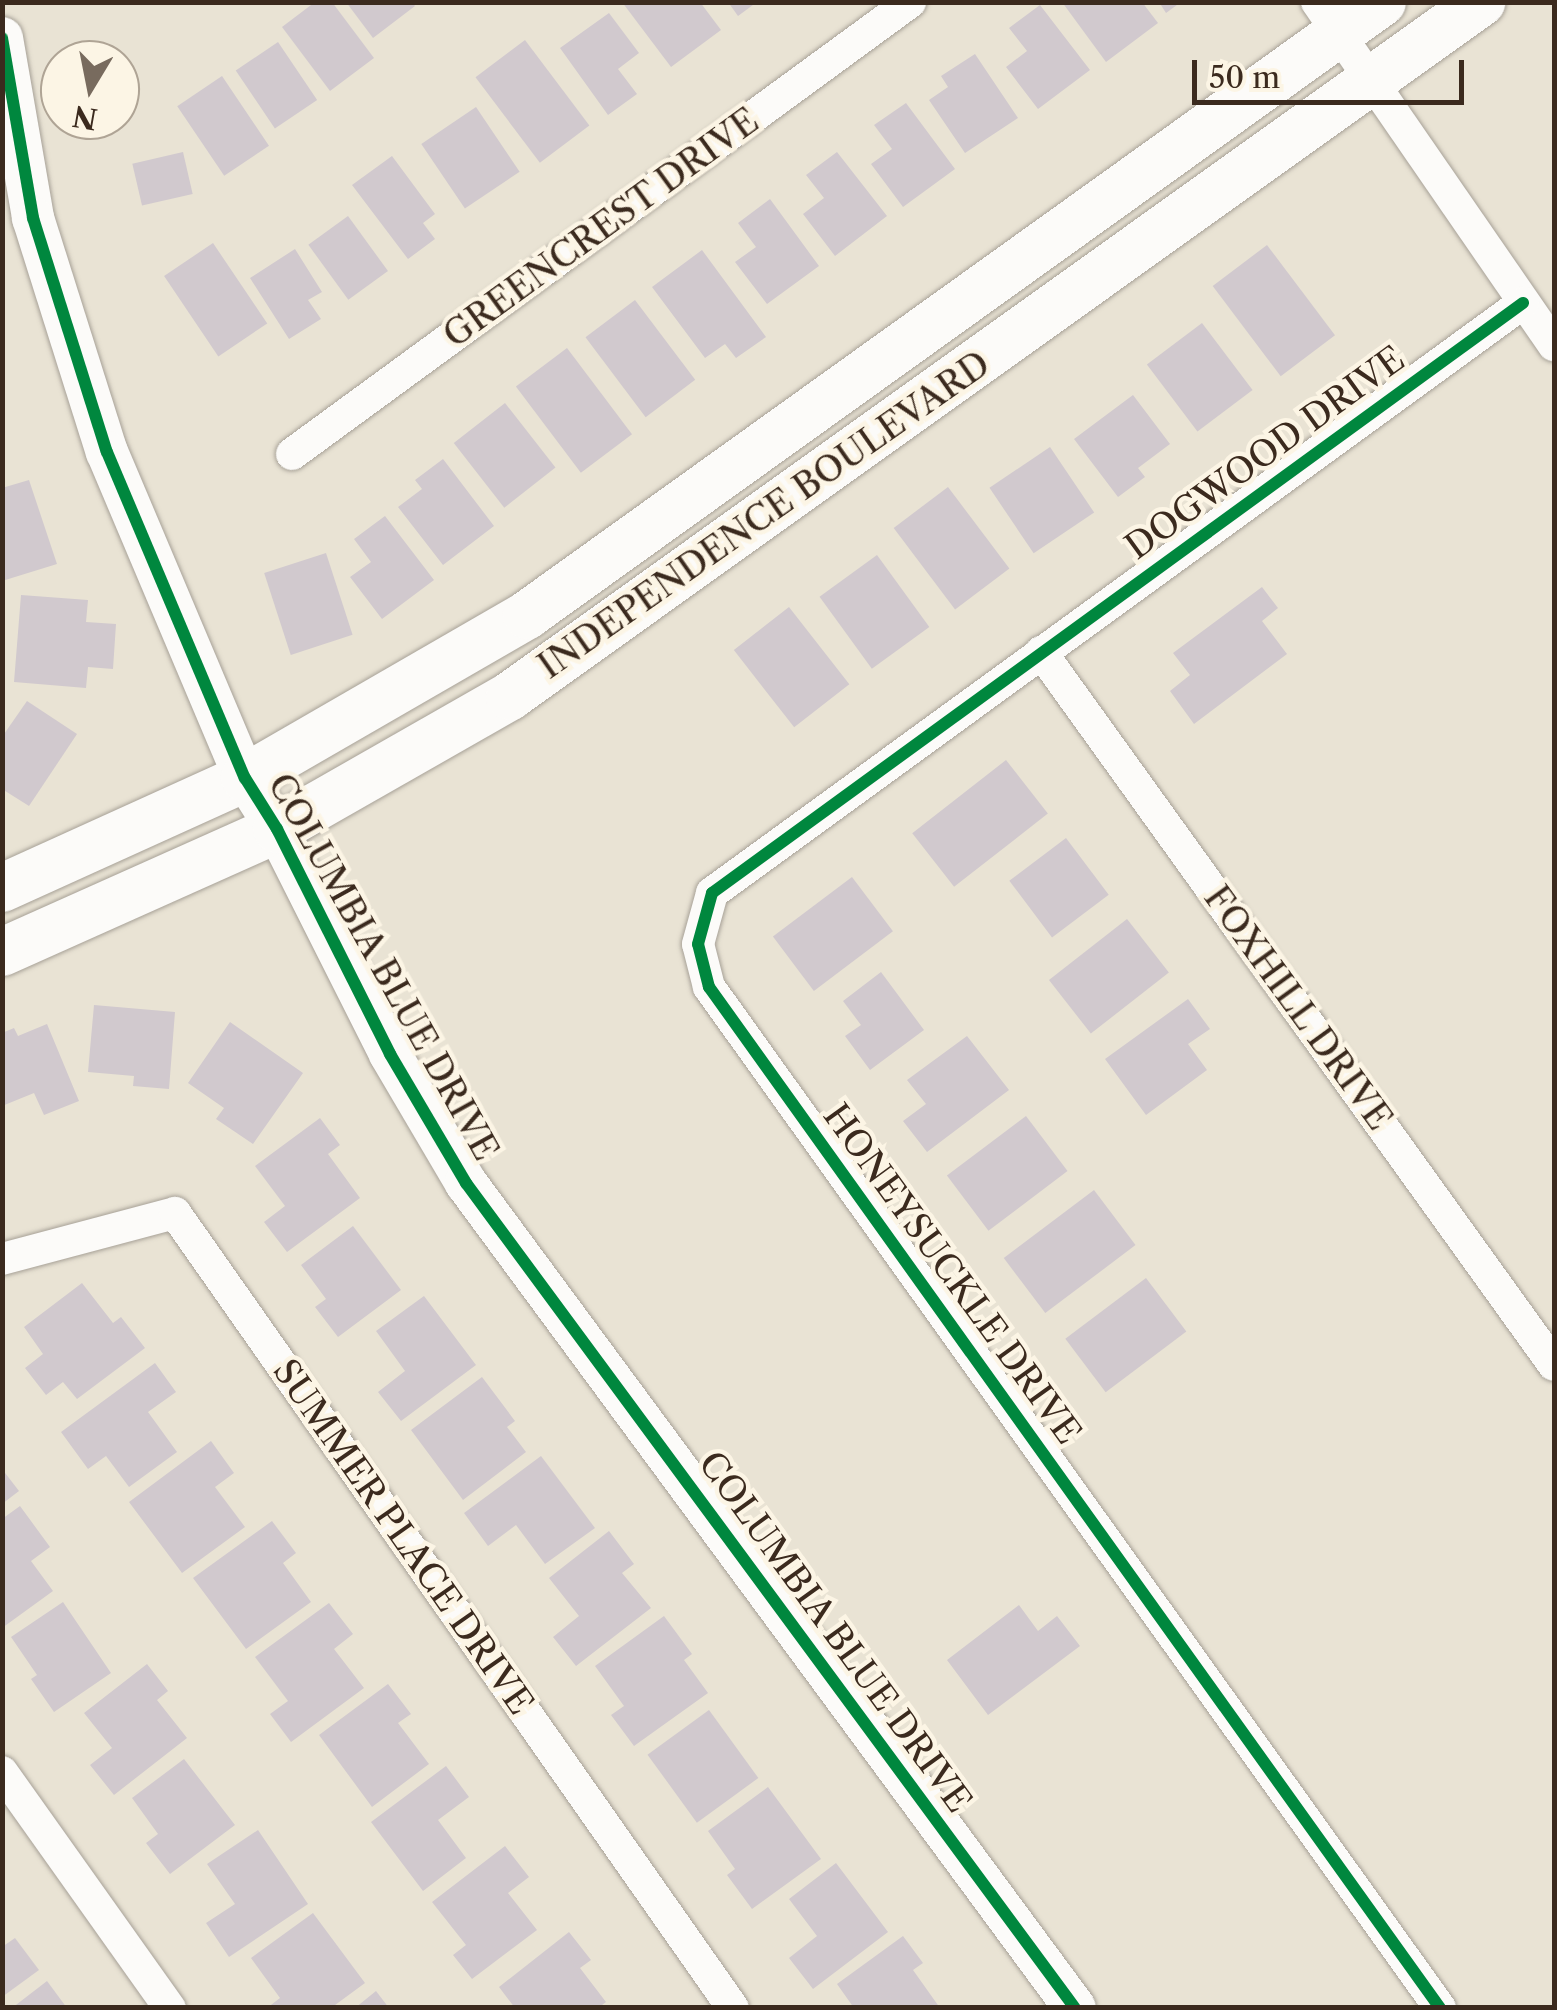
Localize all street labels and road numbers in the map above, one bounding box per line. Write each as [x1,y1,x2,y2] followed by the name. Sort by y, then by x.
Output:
[435,99,767,357] street label: GREENCREST DRIVE
[1117,338,1413,568] street label: DOGWOOD DRIVE
[530,343,998,687] street label: INDEPENDENCE BOULEVARD
[259,766,507,1168] street label: COLUMBIA BLUE DRIVE
[1195,877,1401,1139] street label: FOXHILL DRIVE
[815,1096,1089,1452] street label: HONEYSUCKLE DRIVE
[264,1351,542,1723] street label: SUMMER PLACE DRIVE
[690,1443,980,1821] street label: COLUMBIA BLUE DRIVE

